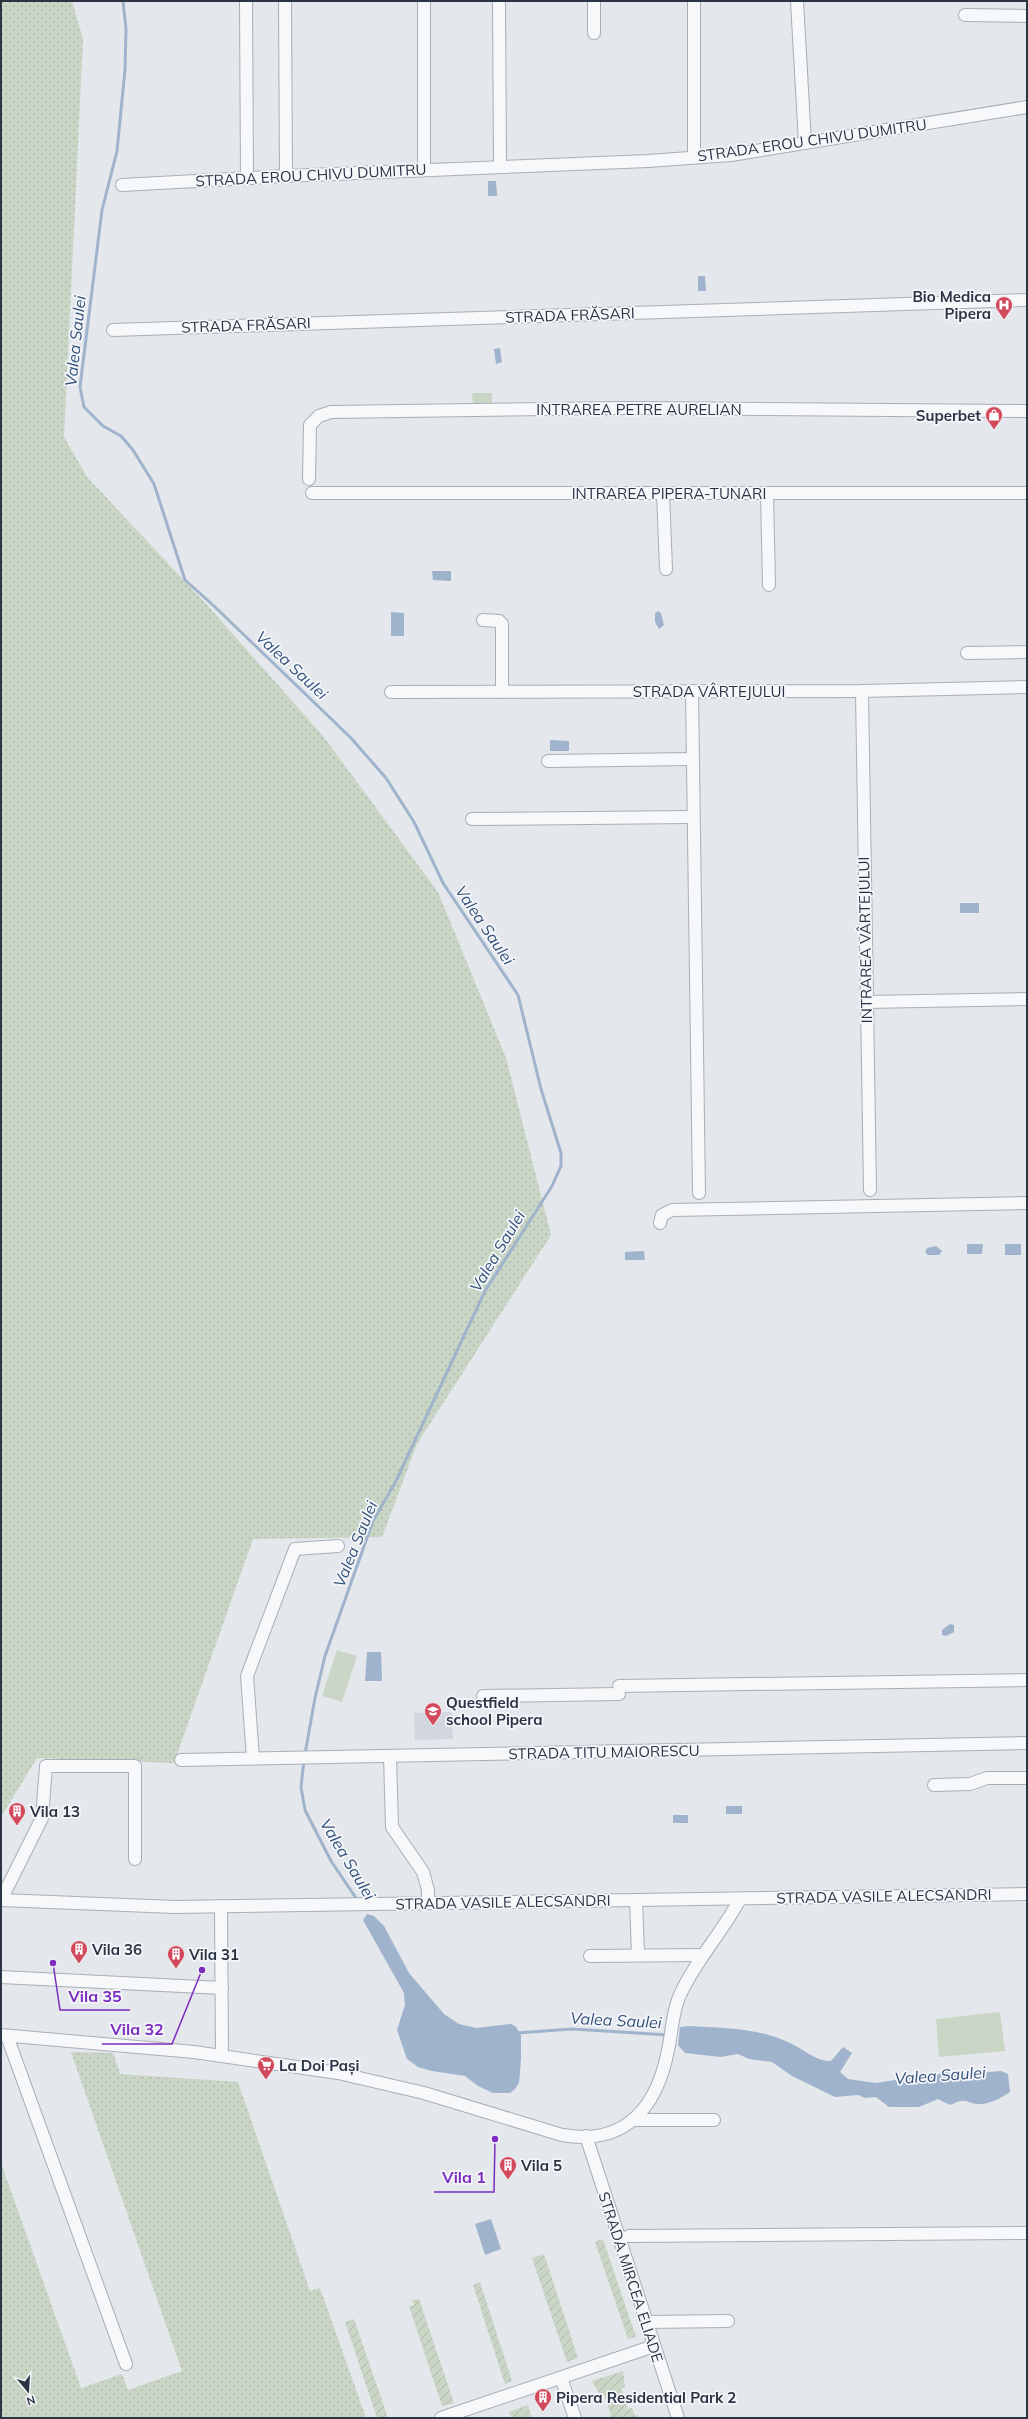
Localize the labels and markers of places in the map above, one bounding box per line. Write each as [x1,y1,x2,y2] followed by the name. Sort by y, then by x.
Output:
[912,287,991,323] place label: Bio Medica Pipera
[994,295,1014,320] hospital icon: Bio Medica Pipera
[984,405,1004,430] shop icon: Superbet
[916,406,981,425] place label: Superbet
[446,1693,542,1729] place label: Questfield school Pipera
[423,1701,443,1726] school or university icon: Questfield school Pipera
[7,1801,27,1826] building icon: Vila 13
[29,1802,80,1821] place label: Vila 13
[69,1939,89,1964] building icon: Vila 36
[91,1940,142,1959] place label: Vila 36
[166,1944,186,1969] building icon: Vila 31
[188,1945,239,1964] place label: Vila 31
[60,1982,130,2010] callout: Vila 35
[102,2016,172,2044] callout: Vila 32
[256,2055,276,2080] supermarket icon: La Doi Pași
[279,2056,360,2076] place label: La Doi Pași
[498,2155,518,2180] building icon: Vila 5
[520,2156,562,2175] place label: Vila 5
[434,2164,494,2192] callout: Vila 1
[533,2387,553,2412] building icon: Pipera Residential Park 2
[556,2388,736,2407] place label: Pipera Residential Park 2

